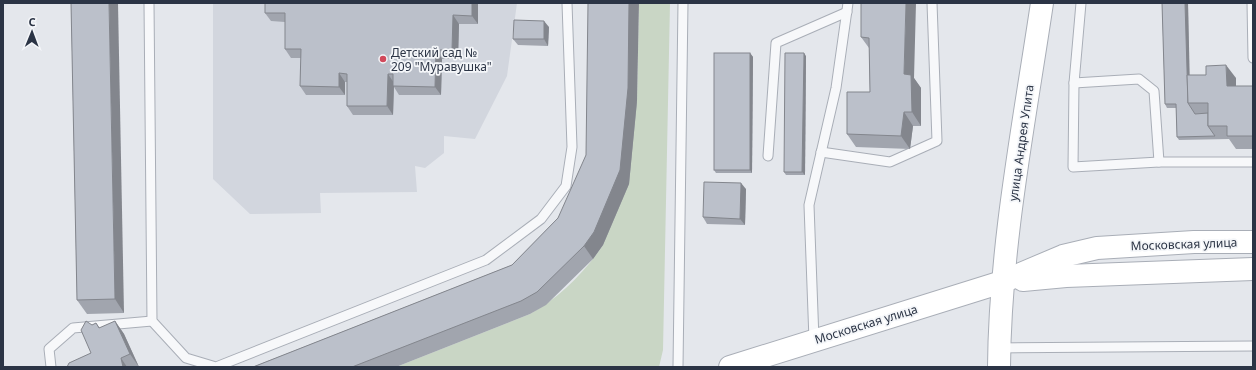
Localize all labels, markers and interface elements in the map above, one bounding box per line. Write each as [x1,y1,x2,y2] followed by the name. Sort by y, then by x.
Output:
[12,12,52,52] north arrow
[28,14,36,29] text: С
[391,44,492,75] place label: Детский сад № 209 "Муравушка"
[378,54,388,64] marker: Детский сад № 209 "Муравушка"
[1004,84,1038,202] street label: улица Андрея Упита
[1130,234,1238,254] street label: Московская улица
[812,300,920,348] street label: Московская улица

